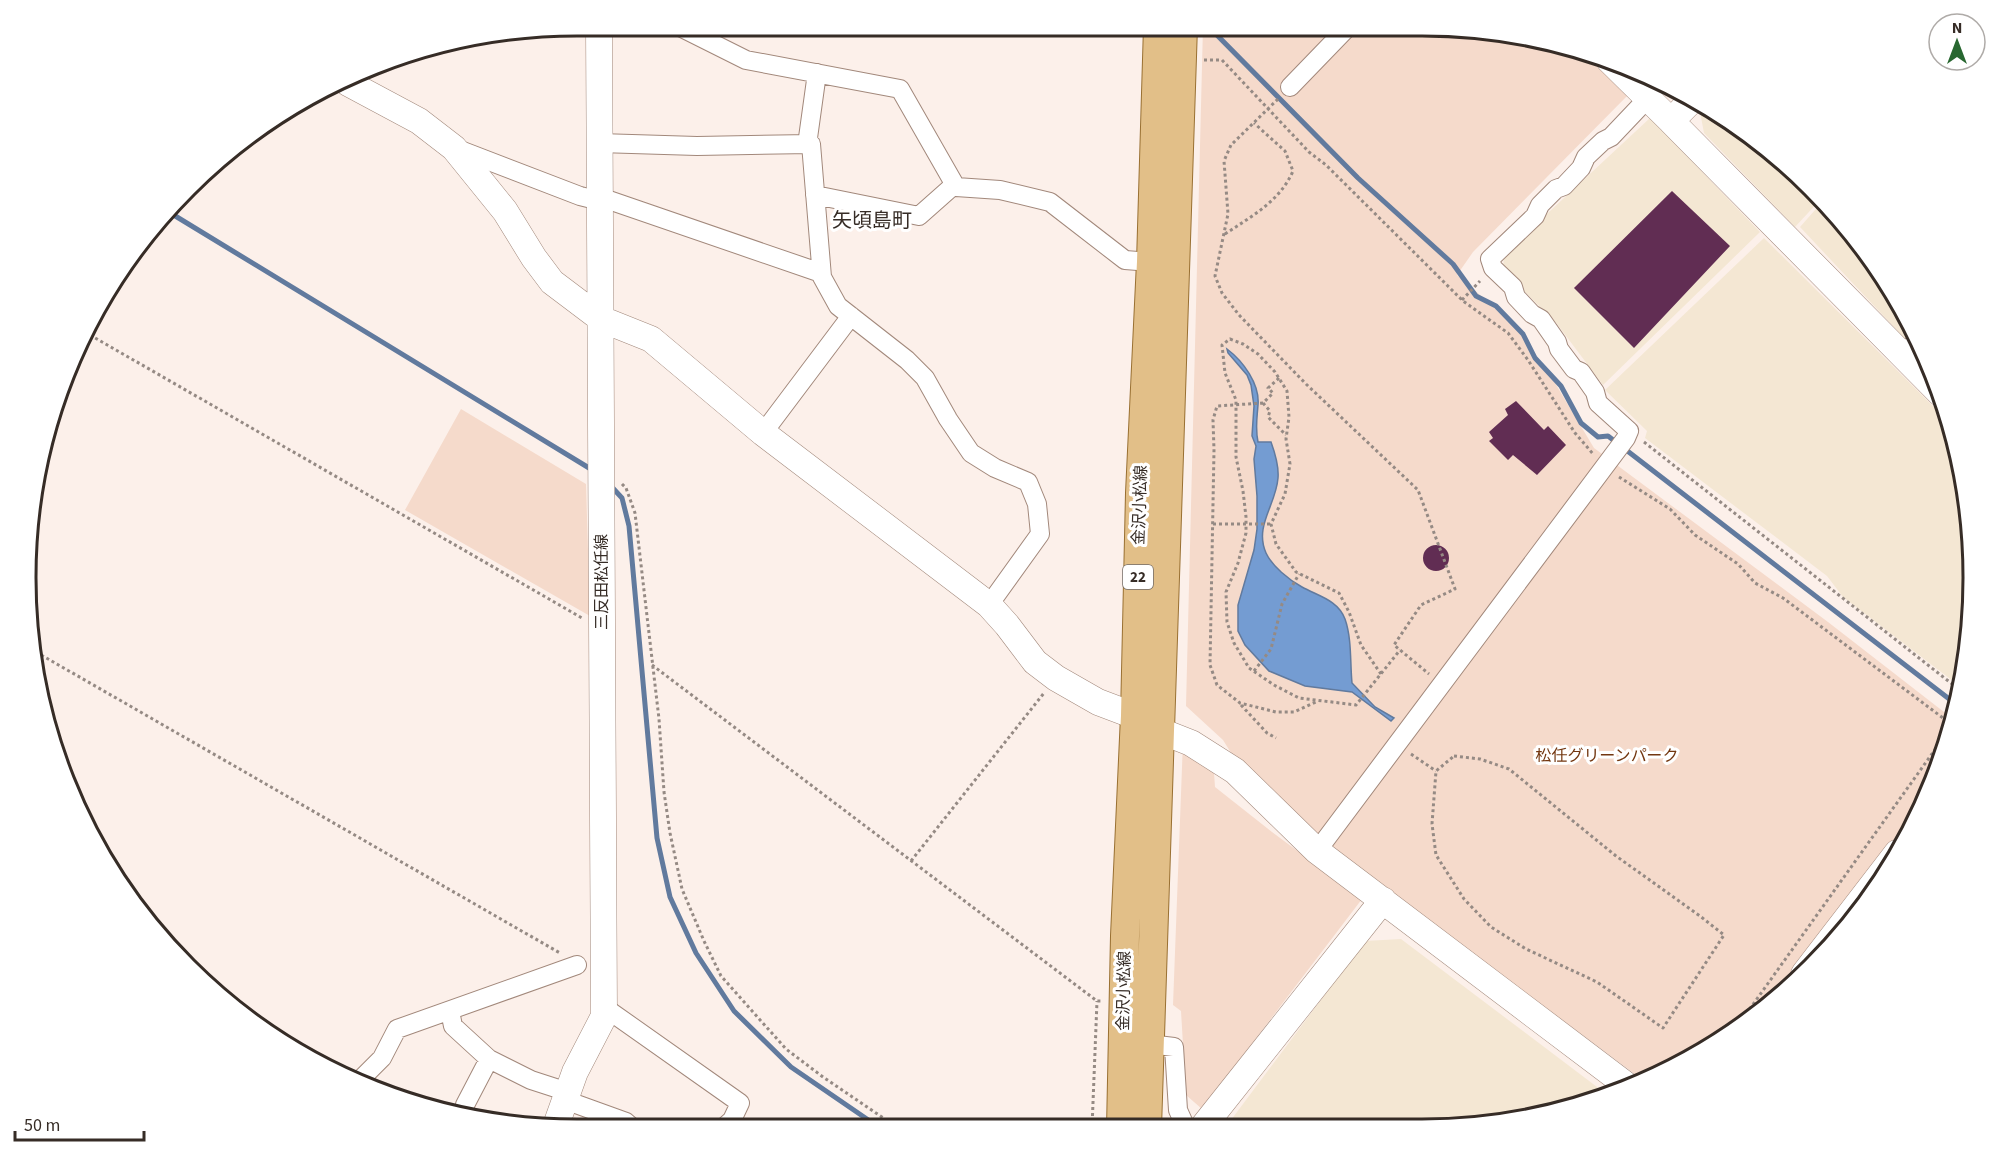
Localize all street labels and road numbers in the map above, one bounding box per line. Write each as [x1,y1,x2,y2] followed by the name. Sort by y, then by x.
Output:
[1128,465,1152,545] street label: 金沢小松線
[591,534,613,630] street label: 三反田松任線
[1123,565,1153,589] road number: 22
[1112,951,1136,1031] street label: 金沢小松線

